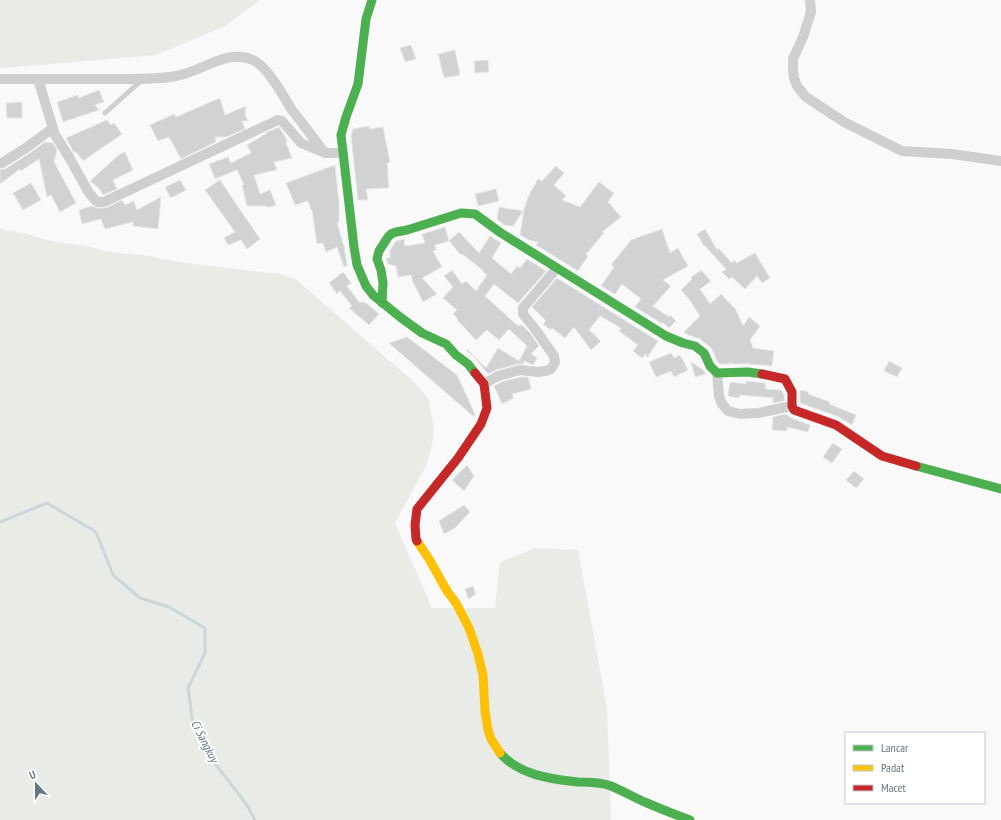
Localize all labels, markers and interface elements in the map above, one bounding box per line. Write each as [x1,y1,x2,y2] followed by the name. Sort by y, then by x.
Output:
[188,717,223,766] water label: Ci Sangkuy
[845,732,985,804] legend
[881,740,909,755] text: Lancar
[881,760,905,775] text: Padat
[16,764,56,804] north arrow
[27,767,38,782] text: U
[881,780,906,795] text: Macet

